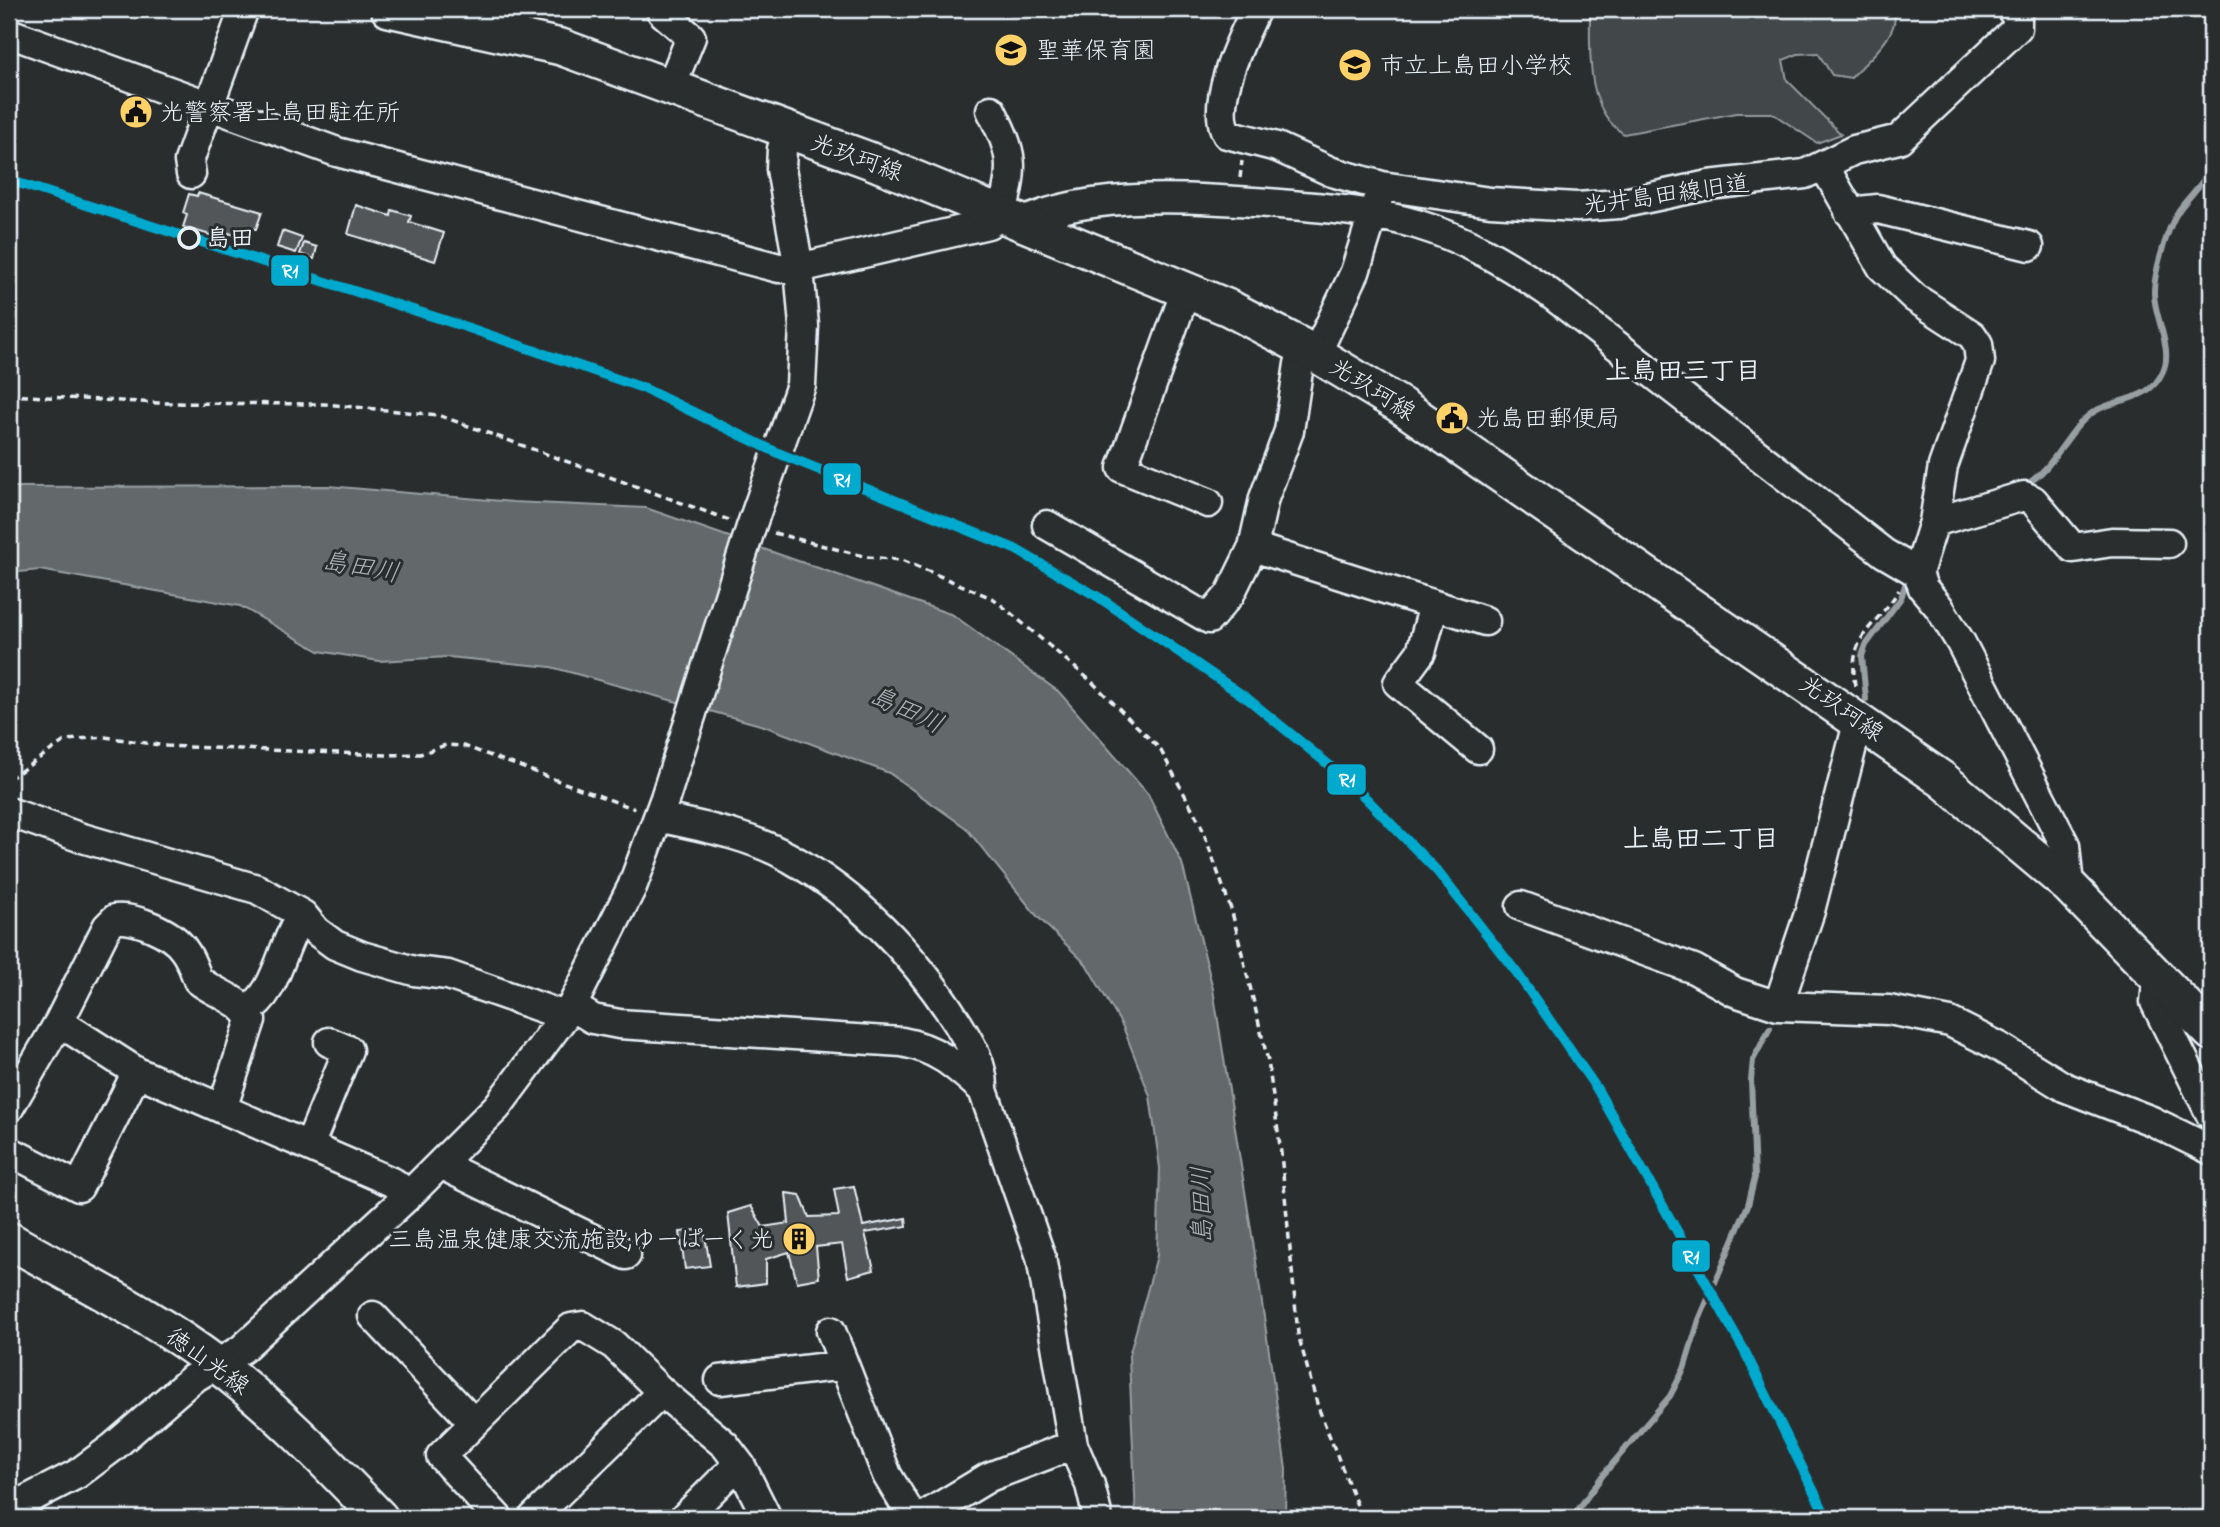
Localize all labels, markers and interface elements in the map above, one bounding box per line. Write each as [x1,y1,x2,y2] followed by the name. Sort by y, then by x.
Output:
[992,31,1030,69] school or university icon: 聖華保育園
[1036,35,1156,70] place label: 聖華保育園
[1336,46,1374,84] school or university icon: 市立上島田小学校
[1380,50,1572,85] place label: 市立上島田小学校
[117,93,155,131] public building icon: 光警察署上島田駐在所
[160,97,400,132] place label: 光警察署上島田駐在所
[805,126,907,192] street label: 光玖珂線
[1581,167,1752,225] street label: 光井島田線旧道
[206,223,254,258] place label: 島田
[178,227,200,249] marker: 島田
[270,254,310,287] line badge: R1
[282,259,298,286] text: R1
[1322,351,1422,431] street label: 光玖珂線
[1605,354,1761,392] district label: 上島田三丁目
[1433,399,1471,437] public building icon: 光島田郵便局
[1476,403,1620,438] place label: 光島田郵便局
[822,462,862,496] line badge: R1
[834,468,850,495] text: R1
[319,543,402,594] water label: 島田川
[1791,668,1890,752] street label: 光玖珂線
[862,678,949,745] water label: 島田川
[1326,763,1367,796] line badge: R1
[1339,768,1355,795] text: R1
[1623,822,1779,860] district label: 上島田二丁目
[1184,1166,1224,1244] water label: 島田川
[780,1220,818,1258] building icon: 三島温泉健康交流施設;ゆーぱーく光
[388,1224,774,1259] place label: 三島温泉健康交流施設;ゆーぱーく光
[1671,1239,1711,1273] line badge: R1
[1683,1245,1699,1272] text: R1
[157,1321,256,1405] street label: 徳山光線

